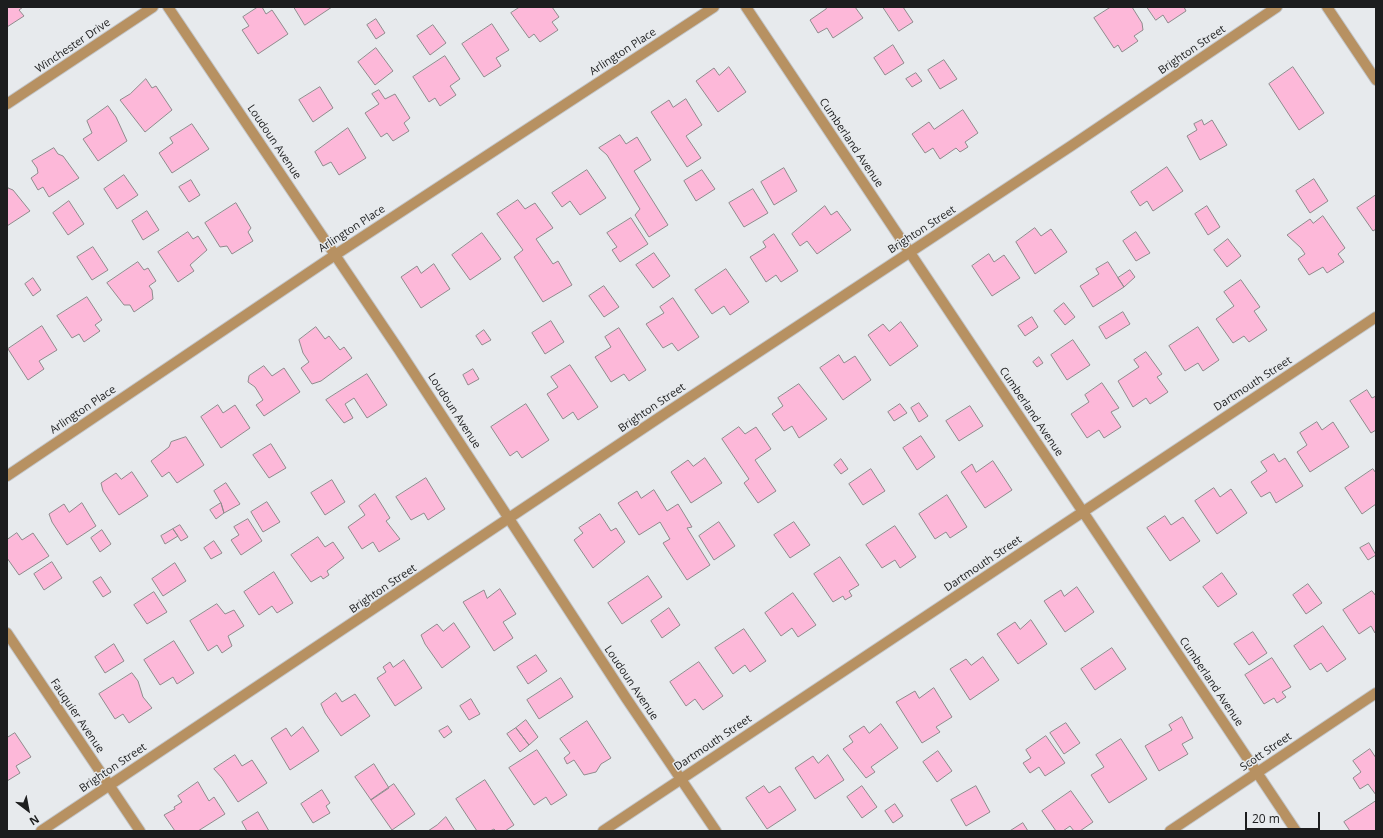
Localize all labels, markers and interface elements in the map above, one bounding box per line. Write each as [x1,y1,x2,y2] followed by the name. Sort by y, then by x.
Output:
[33,16,113,76] street label: Winchester Drive
[1156,23,1228,77] street label: Brighton Street
[587,26,659,78] street label: Arlington Place
[816,96,886,190] street label: Cumberland Avenue
[244,102,304,182] street label: Loudoun Avenue
[316,203,388,255] street label: Arlington Place
[886,203,958,257] street label: Brighton Street
[1212,354,1294,414] street label: Dartmouth Street
[996,365,1066,459] street label: Cumberland Avenue
[425,371,483,451] street label: Loudoun Avenue
[616,381,688,435] street label: Brighton Street
[47,383,119,437] street label: Arlington Place
[942,533,1024,595] street label: Dartmouth Street
[347,562,419,616] street label: Brighton Street
[1176,635,1246,729] street label: Cumberland Avenue
[601,643,661,723] street label: Loudoun Avenue
[47,676,107,756] street label: Fauquier Avenue
[672,712,754,774] street label: Dartmouth Street
[1238,730,1294,774] street label: Scott Street
[77,741,149,795] street label: Brighton Street
[8,790,48,830] north arrow
[1247,804,1322,830] scale bar
[1252,810,1280,827] text: 20 m
[27,812,42,829] text: N

